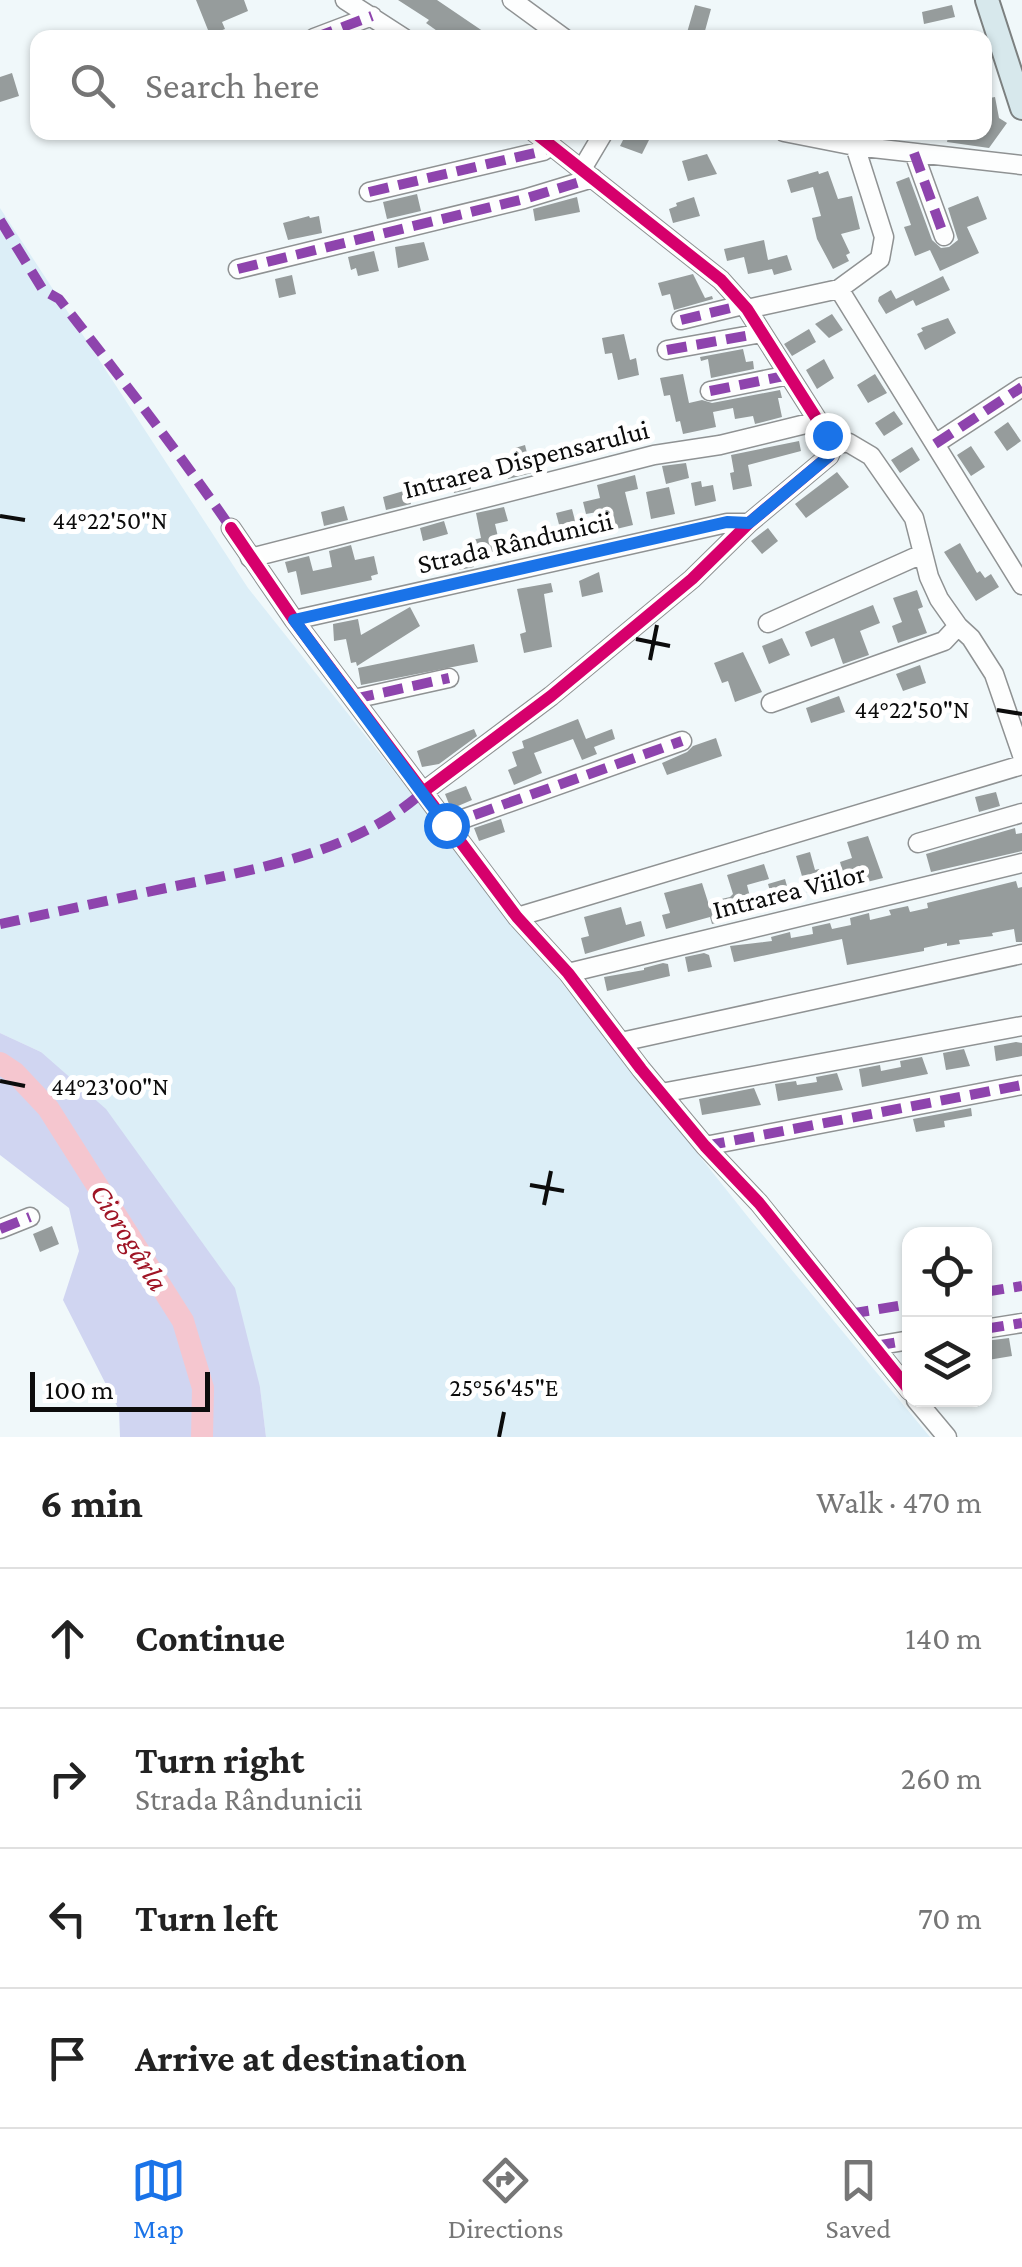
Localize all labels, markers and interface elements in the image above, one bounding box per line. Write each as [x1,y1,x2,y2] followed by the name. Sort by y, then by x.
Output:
[30,30,992,140] search box
[65,58,120,113] icon: search
[145,64,319,106] text: Search here
[400,413,652,505] street label: Intrarea Dispensarului
[805,413,851,459] route end
[414,504,616,580] street label: Strada Rândunicii
[53,507,167,534] text: 44°22'50"N
[855,696,969,723] text: 44°22'50"N
[424,803,470,849] route start
[709,857,869,925] street label: Intrarea Viilor
[51,1073,169,1100] text: 44°23'00"N
[83,1177,176,1297] water label: Ciorogârla
[902,1227,992,1407] map controls
[902,1227,992,1317] button: locate
[902,1317,992,1407] button: layers
[30,1367,210,1412] scale bar
[45,1374,114,1405] text: 100 m
[450,1374,558,1401] text: 25°56'45"E
[40,1479,143,1526] text: 6 min
[816,1484,982,1520] text: Walk · 470 m
[40,1611,95,1666] icon: ahead
[135,1617,285,1659] text: Continue
[905,1620,982,1656] text: 140 m
[135,1739,304,1781] text: Turn right
[40,1751,95,1806] icon: right
[901,1760,982,1796] text: 260 m
[135,1781,363,1817] text: Strada Rândunicii
[40,1891,95,1946] icon: left
[135,1897,278,1939] text: Turn left
[918,1900,982,1936] text: 70 m
[40,2031,95,2086] icon: arrive
[135,2037,467,2079] text: Arrive at destination
[131,2153,186,2244] tab: Map
[448,2153,564,2244] tab: Directions
[825,2153,891,2244] tab: Saved

